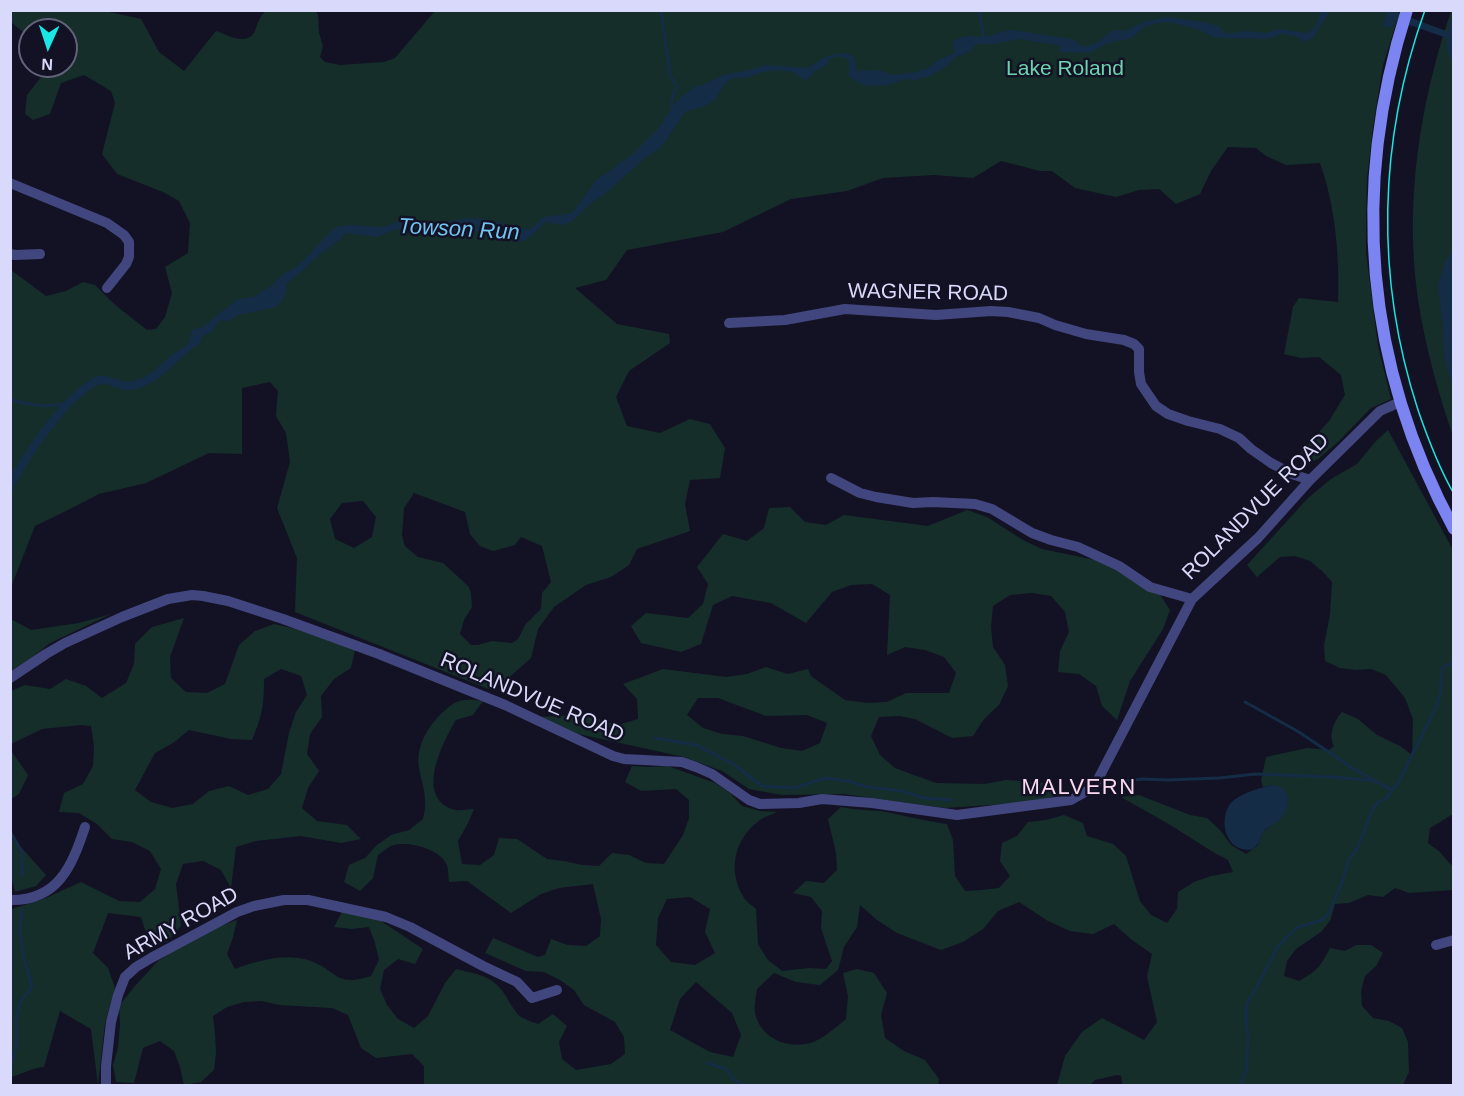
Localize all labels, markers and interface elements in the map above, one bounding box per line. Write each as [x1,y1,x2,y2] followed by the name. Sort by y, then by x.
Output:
[18,18,78,78] north arrow
[41,56,53,73] text: N
[1006,56,1124,82] park label: Lake Roland
[398,214,520,246] water label: Towson Run
[848,279,1008,307] street label: WAGNER ROAD
[1177,428,1335,586] street label: ROLANDVUE ROAD
[436,648,628,748] street label: ROLANDVUE ROAD
[1021,775,1137,801] district label: MALVERN
[119,882,243,966] street label: ARMY ROAD

